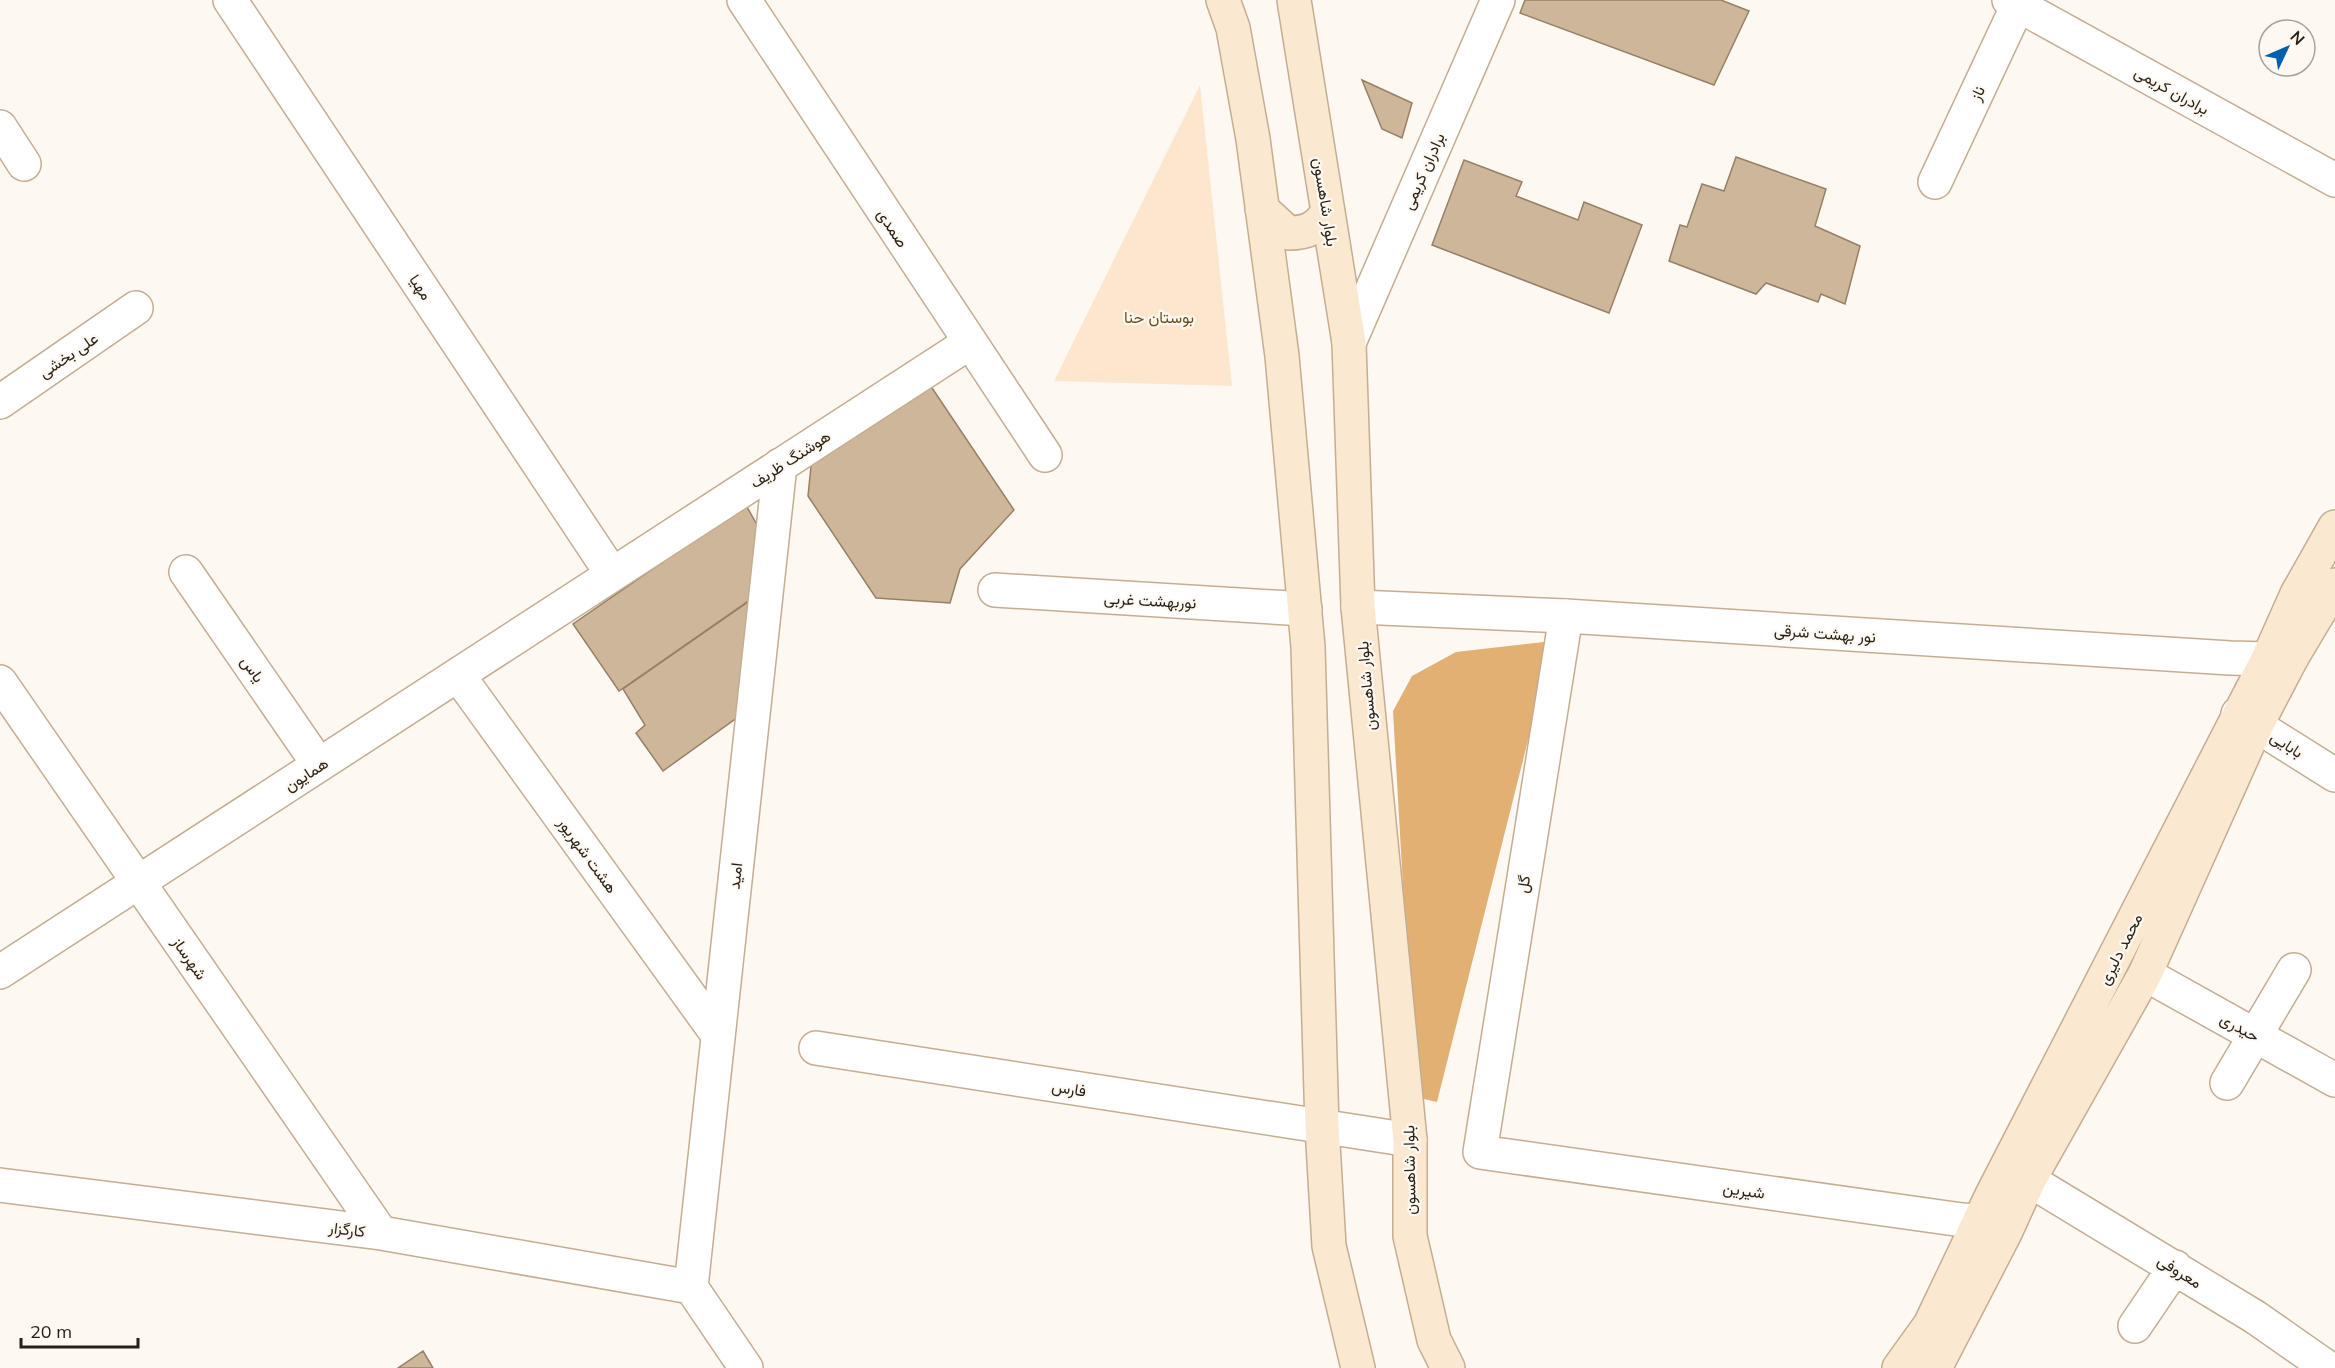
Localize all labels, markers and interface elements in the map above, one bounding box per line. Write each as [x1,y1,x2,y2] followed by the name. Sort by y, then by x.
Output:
[2257,18,2317,78] north arrow
[2286,26,2309,49] text: N
[2131,61,2213,120] street label: برادران کریمی
[1965,82,1990,105] street label: ناز
[1397,129,1450,213] street label: برادران کریمی
[1308,156,1343,248] street label: بلوار شاهسون
[872,205,913,252] street label: صمدی
[404,270,437,304] street label: مهیا
[1124,307,1194,328] park label: بوستان حنا
[34,328,102,383] street label: علی بخشی
[746,426,835,493] street label: هوشنگ ظریف
[1103,588,1197,613] street label: نوربهشت غربی
[1773,619,1877,648] street label: نور بهشت شرقی
[1352,640,1381,732] street label: بلوار شاهسون
[236,652,269,687] street label: یاس
[2266,726,2307,763] street label: بابایی
[280,752,332,796] street label: همایون
[552,812,622,897] street label: هشت شهریور
[724,862,746,890] street label: امید
[1512,874,1535,895] street label: گل
[2094,910,2147,988] street label: محمد دلیری
[167,932,212,984] street label: شهرساز
[2216,1008,2263,1047] street label: حیدری
[1050,1075,1088,1102] street label: فارس
[1398,1125,1421,1215] street label: بلوار شاهسون
[1722,1177,1766,1204] street label: شیرین
[326,1217,366,1242] street label: کارگزار
[2154,1250,2206,1293] street label: معروفی
[21,1311,138,1349] scale bar
[30,1320,72,1343] text: 20 m

